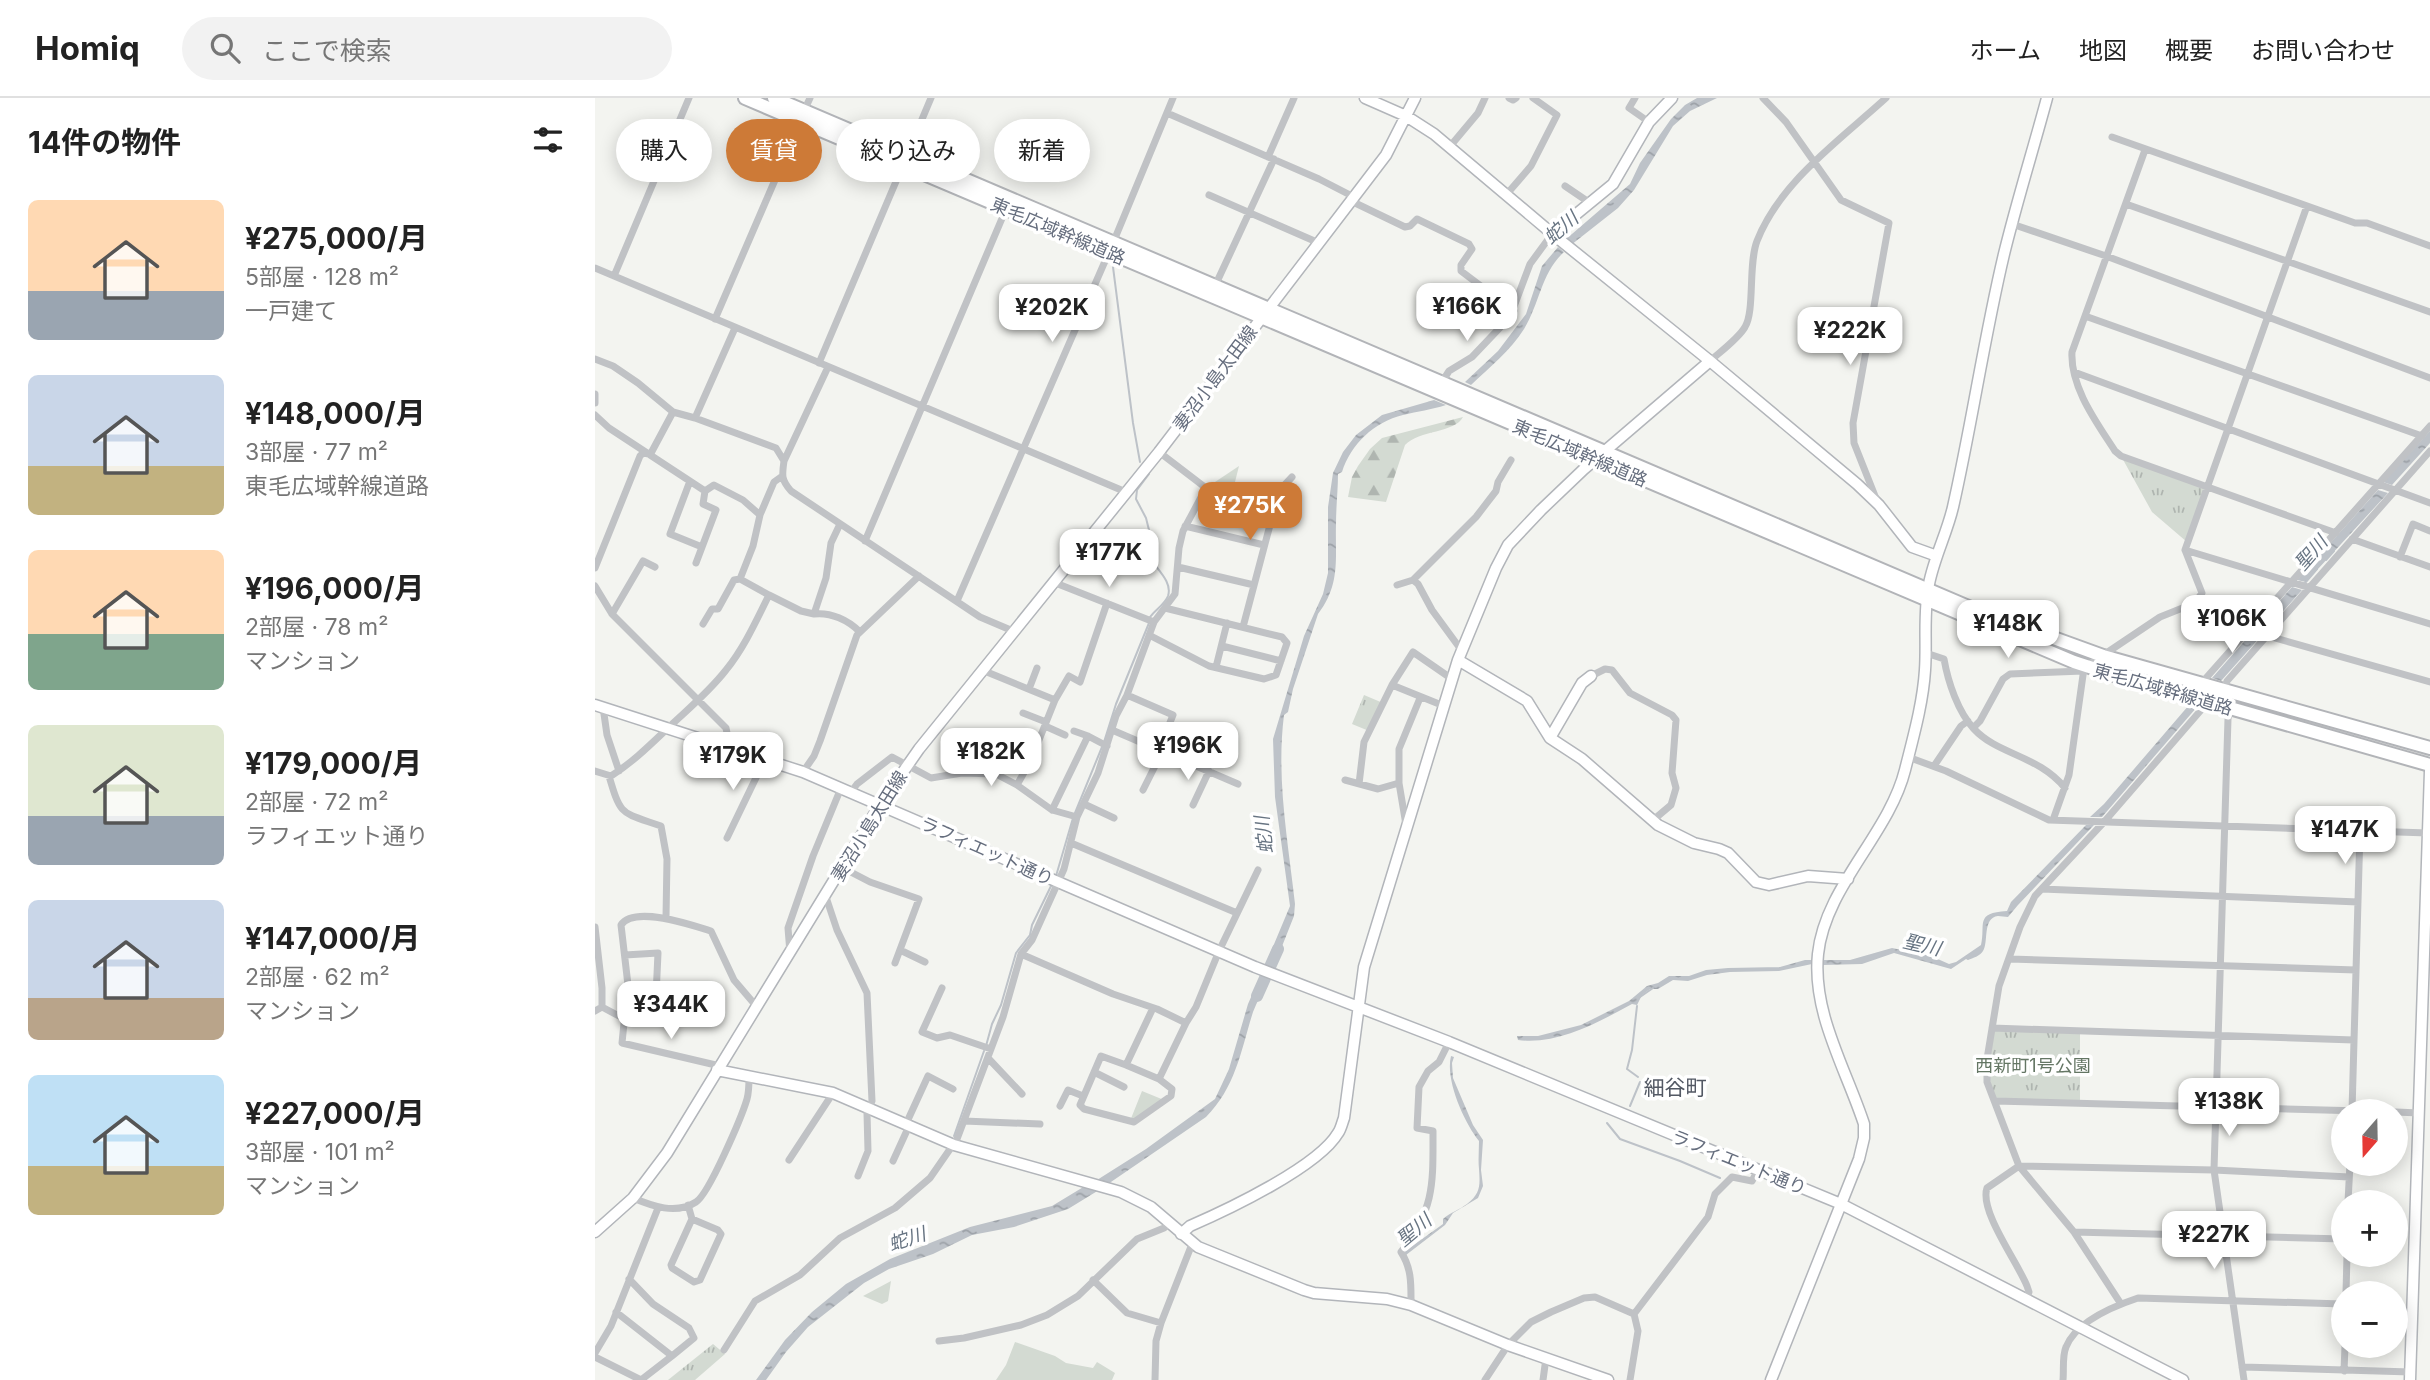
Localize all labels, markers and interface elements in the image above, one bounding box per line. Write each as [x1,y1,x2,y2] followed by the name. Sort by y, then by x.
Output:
[182,17,672,80] search box
[35,28,140,68] text: Homiq
[206,29,244,67] icon: search
[262,35,392,66] text: ここで検索
[1970,36,2041,65] text: ホーム
[2079,36,2127,65] text: 地図
[2165,36,2213,65] text: 概要
[2251,36,2395,65] text: お問い合わせ
[616,119,712,182] chip: 購入
[726,119,822,182] chip: 賃貸
[836,119,980,182] chip: 絞り込み
[994,119,1090,182] chip: 新着
[529,121,567,159] icon: filters
[28,124,181,160] text: 14件の物件
[988,193,1128,269] street label: 東毛広域幹線道路
[1539,206,1584,249] water label: 蛇川
[245,220,428,256] text: ¥275,000/月
[84,228,168,312] icon: home
[245,263,399,291] text: 5部屋 · 128 m²
[1418,284,1516,343] pin: ¥166K
[1003,285,1101,344] pin: ¥202K
[1432,292,1502,320] text: ¥166K
[1015,293,1089,321] text: ¥202K
[245,297,337,325] text: 一戸建て
[1801,308,1899,367] pin: ¥222K
[1813,316,1887,344] text: ¥222K
[1169,321,1261,435] street label: 妻沼小島太田線
[245,395,426,431] text: ¥148,000/月
[84,403,168,487] icon: home
[1510,415,1650,491] street label: 東毛広域幹線道路
[245,438,388,466] text: 3部屋 · 77 m²
[245,472,429,500] text: 東毛広域幹線道路
[1201,482,1299,542] pin: ¥275K
[1214,491,1286,519] text: ¥275K
[1060,530,1158,589] pin: ¥177K
[2290,530,2333,575] water label: 聖川
[1076,538,1142,566] text: ¥177K
[245,570,425,606] text: ¥196,000/月
[84,578,168,662] icon: home
[2183,596,2281,655] pin: ¥106K
[1959,601,2057,660] pin: ¥148K
[2197,604,2267,632] text: ¥106K
[1973,609,2043,637] text: ¥148K
[245,613,388,641] text: 2部屋 · 78 m²
[245,647,360,675] text: マンション
[2091,659,2235,719] street label: 東毛広域幹線道路
[1139,722,1237,782] pin: ¥196K
[942,728,1040,788] pin: ¥182K
[1153,731,1223,759] text: ¥196K
[684,732,782,792] pin: ¥179K
[956,737,1026,765] text: ¥182K
[699,741,767,769] text: ¥179K
[245,745,422,781] text: ¥179,000/月
[84,753,168,837] icon: home
[827,767,911,885] street label: 妻沼小島太田線
[245,788,388,816] text: 2部屋 · 72 m²
[2296,806,2394,866] pin: ¥147K
[917,812,1057,890] street label: ラフィエット通り
[1250,813,1278,855] water label: 蛇川
[2311,815,2379,843] text: ¥147K
[245,822,429,850] text: ラフィエット通り
[245,920,421,956] text: ¥147,000/月
[84,928,168,1012] icon: home
[1901,930,1945,961] water label: 聖川
[245,963,390,991] text: 2部屋 · 62 m²
[622,982,720,1041] pin: ¥344K
[633,990,709,1018] text: ¥344K
[245,997,360,1025] text: マンション
[1975,1055,2091,1076] park label: 西新町1号公園
[1644,1075,1707,1100] district label: 細谷町
[2180,1079,2278,1138] pin: ¥138K
[2194,1087,2264,1115] text: ¥138K
[245,1095,425,1131] text: ¥227,000/月
[2331,1099,2408,1176] north arrow
[2331,1099,2408,1358] map controls
[84,1103,168,1187] icon: home
[1668,1125,1810,1199] street label: ラフィエット通り
[245,1138,395,1166] text: 3部屋 · 101 m²
[245,1172,360,1200] text: マンション
[2331,1190,2408,1267] button: +
[1392,1208,1437,1251] water label: 聖川
[2165,1212,2263,1271] pin: ¥227K
[2178,1220,2250,1248] text: ¥227K
[885,1222,931,1256] water label: 蛇川
[2331,1281,2408,1358] button: −

